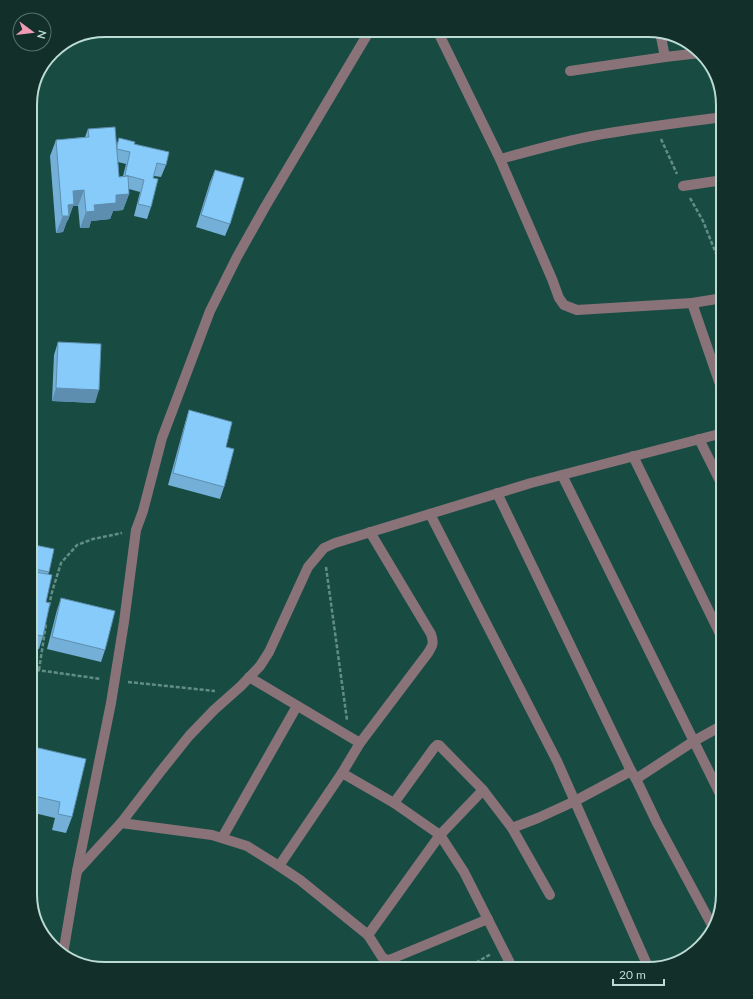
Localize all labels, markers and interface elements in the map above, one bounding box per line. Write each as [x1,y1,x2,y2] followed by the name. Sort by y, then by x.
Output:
[12,12,52,52] north arrow
[35,29,50,40] text: N
[613,961,664,987] scale bar
[619,967,646,982] text: 20 m

